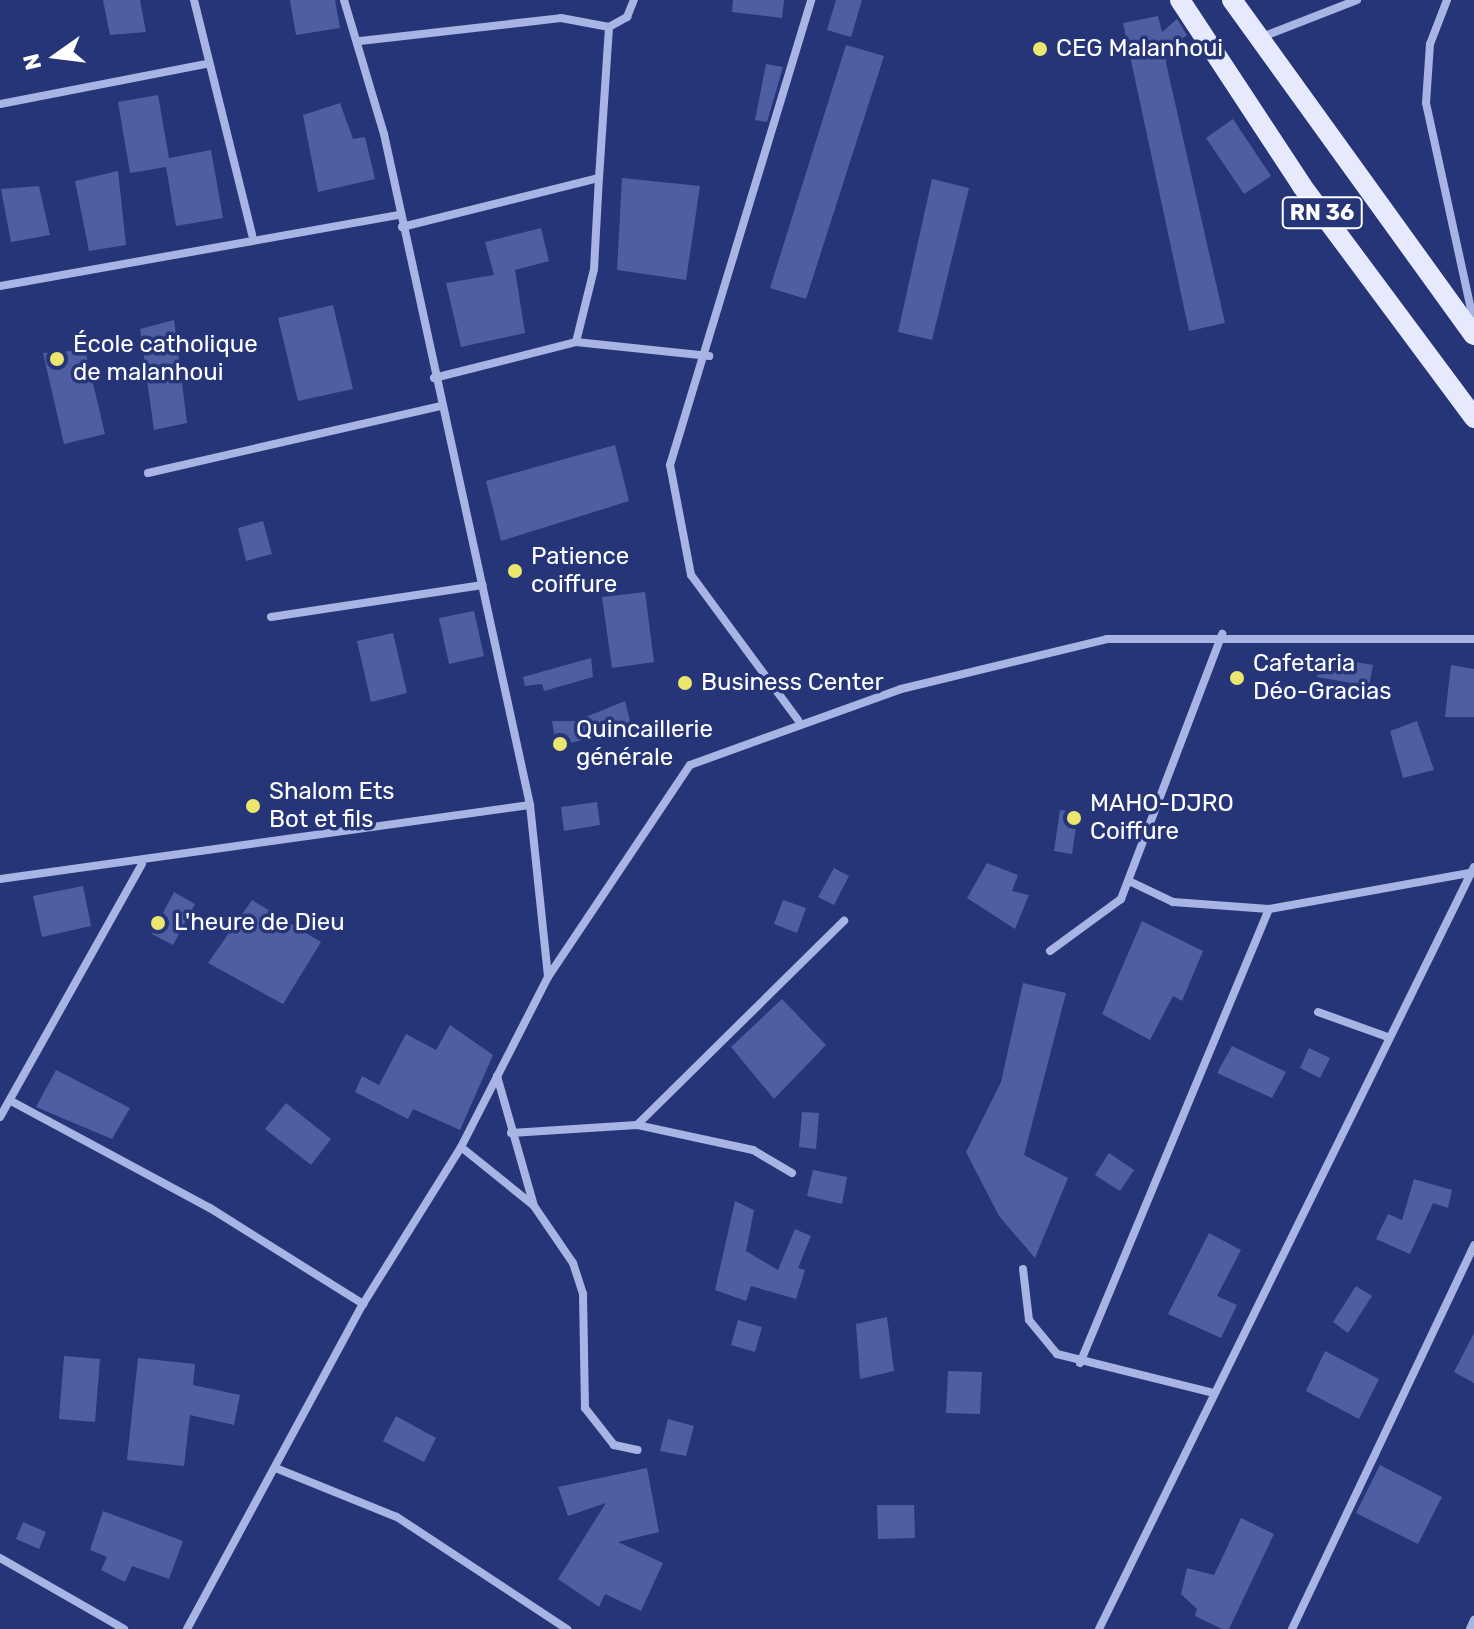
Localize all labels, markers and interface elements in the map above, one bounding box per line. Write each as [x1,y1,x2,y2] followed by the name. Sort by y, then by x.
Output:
[16,16,96,96] north arrow
[1056,35,1223,63] place label: CEG Malanhoui
[1031,40,1049,58] marker: CEG Malanhoui
[17,51,47,73] text: N
[1280,195,1364,231] road number: RN 36
[73,331,258,387] place label: École catholique de malanhoui
[48,350,66,368] marker: École catholique de malanhoui
[531,543,629,599] place label: Patience coiffure
[506,562,524,580] marker: Patience coiffure
[1253,650,1391,706] place label: Cafetaria Déo-Gracias
[701,669,884,697] place label: Business Center
[1228,669,1246,687] marker: Cafetaria Déo-Gracias
[676,674,694,692] marker: Business Center
[576,716,713,772] place label: Quincaillerie générale
[551,735,569,753] marker: Quincaillerie générale
[269,778,395,834] place label: Shalom Ets Bot et fils
[1090,790,1234,846] place label: MAHO-DJRO Coiffure
[244,797,262,815] marker: Shalom Ets Bot et fils
[1065,809,1083,827] marker: MAHO-DJRO Coiffure
[174,909,345,937] place label: L'heure de Dieu
[149,914,167,932] marker: L'heure de Dieu

